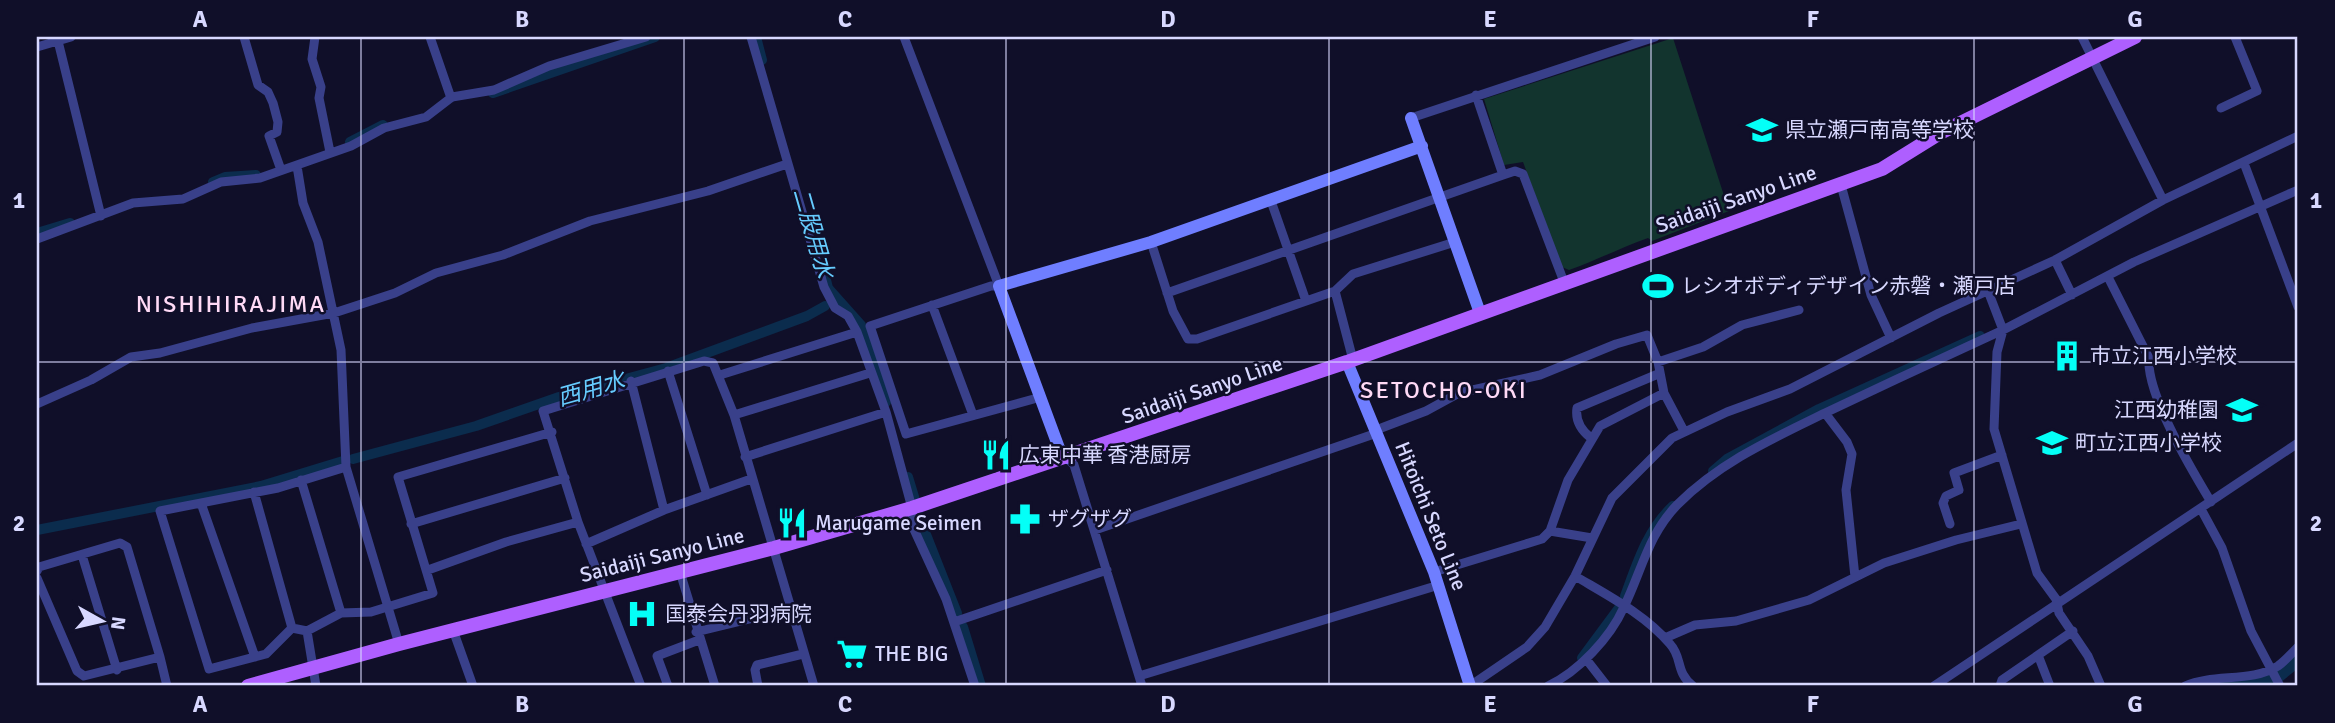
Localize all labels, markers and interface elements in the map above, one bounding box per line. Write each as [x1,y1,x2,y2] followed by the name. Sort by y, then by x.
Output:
[193,5,208,34] text: A
[515,5,529,34] text: B
[838,5,852,34] text: C
[1160,5,1176,34] text: D
[1483,5,1497,34] text: E
[1807,5,1819,34] text: F
[2127,5,2143,34] text: G
[1745,113,1779,147] school or university icon: 県立瀬戸南高等学校
[1785,117,1974,143] place label: 県立瀬戸南高等学校
[1652,159,1820,239] street label: Saidaiji Sanyo Line
[786,185,840,284] water label: 二股用水
[13,186,25,215] text: 1
[2310,186,2322,215] text: 1
[1641,269,1675,303] sports icon: レシオボディデザイン赤磐・瀬戸店
[1681,273,2016,299] place label: レシオボディデザイン赤磐・瀬戸店
[136,289,326,319] district label: NISHIHIRAJIMA
[2050,339,2084,373] building icon: 市立江西小学校
[2090,343,2237,369] place label: 市立江西小学校
[1118,350,1286,430] street label: Saidaiji Sanyo Line
[554,365,631,412] water label: 西用水
[1360,375,1528,405] district label: SETOCHO-OKI
[2225,393,2259,427] school or university icon: 江西幼稚園
[2114,397,2219,423] place label: 江西幼稚園
[2035,426,2069,460] school or university icon: 町立江西小学校
[2075,430,2222,456] place label: 町立江西小学校
[979,438,1013,472] restaurant icon: 広東中華 香港厨房
[1389,438,1473,594] street label: Hitoichi Seto Line
[1019,442,1192,468] place label: 広東中華 香港厨房
[1008,502,1042,536] pharmacy icon: ザグザグ
[775,506,809,540] restaurant icon: Marugame Seimen
[1048,506,1132,532] place label: ザグザグ
[13,509,25,538] text: 2
[2310,509,2322,538] text: 2
[815,510,982,536] place label: Marugame Seimen
[577,522,747,588] street label: Saidaiji Sanyo Line
[66,586,136,656] north arrow
[625,597,659,631] hospital icon: 国泰会丹羽病院
[665,601,812,627] place label: 国泰会丹羽病院
[105,615,131,631] text: N
[835,637,869,671] supermarket icon: THE BIG
[875,641,948,667] place label: THE BIG
[193,690,208,719] text: A
[515,690,529,719] text: B
[838,690,852,719] text: C
[1160,690,1176,719] text: D
[1483,690,1497,719] text: E
[1807,690,1819,719] text: F
[2127,690,2143,719] text: G

